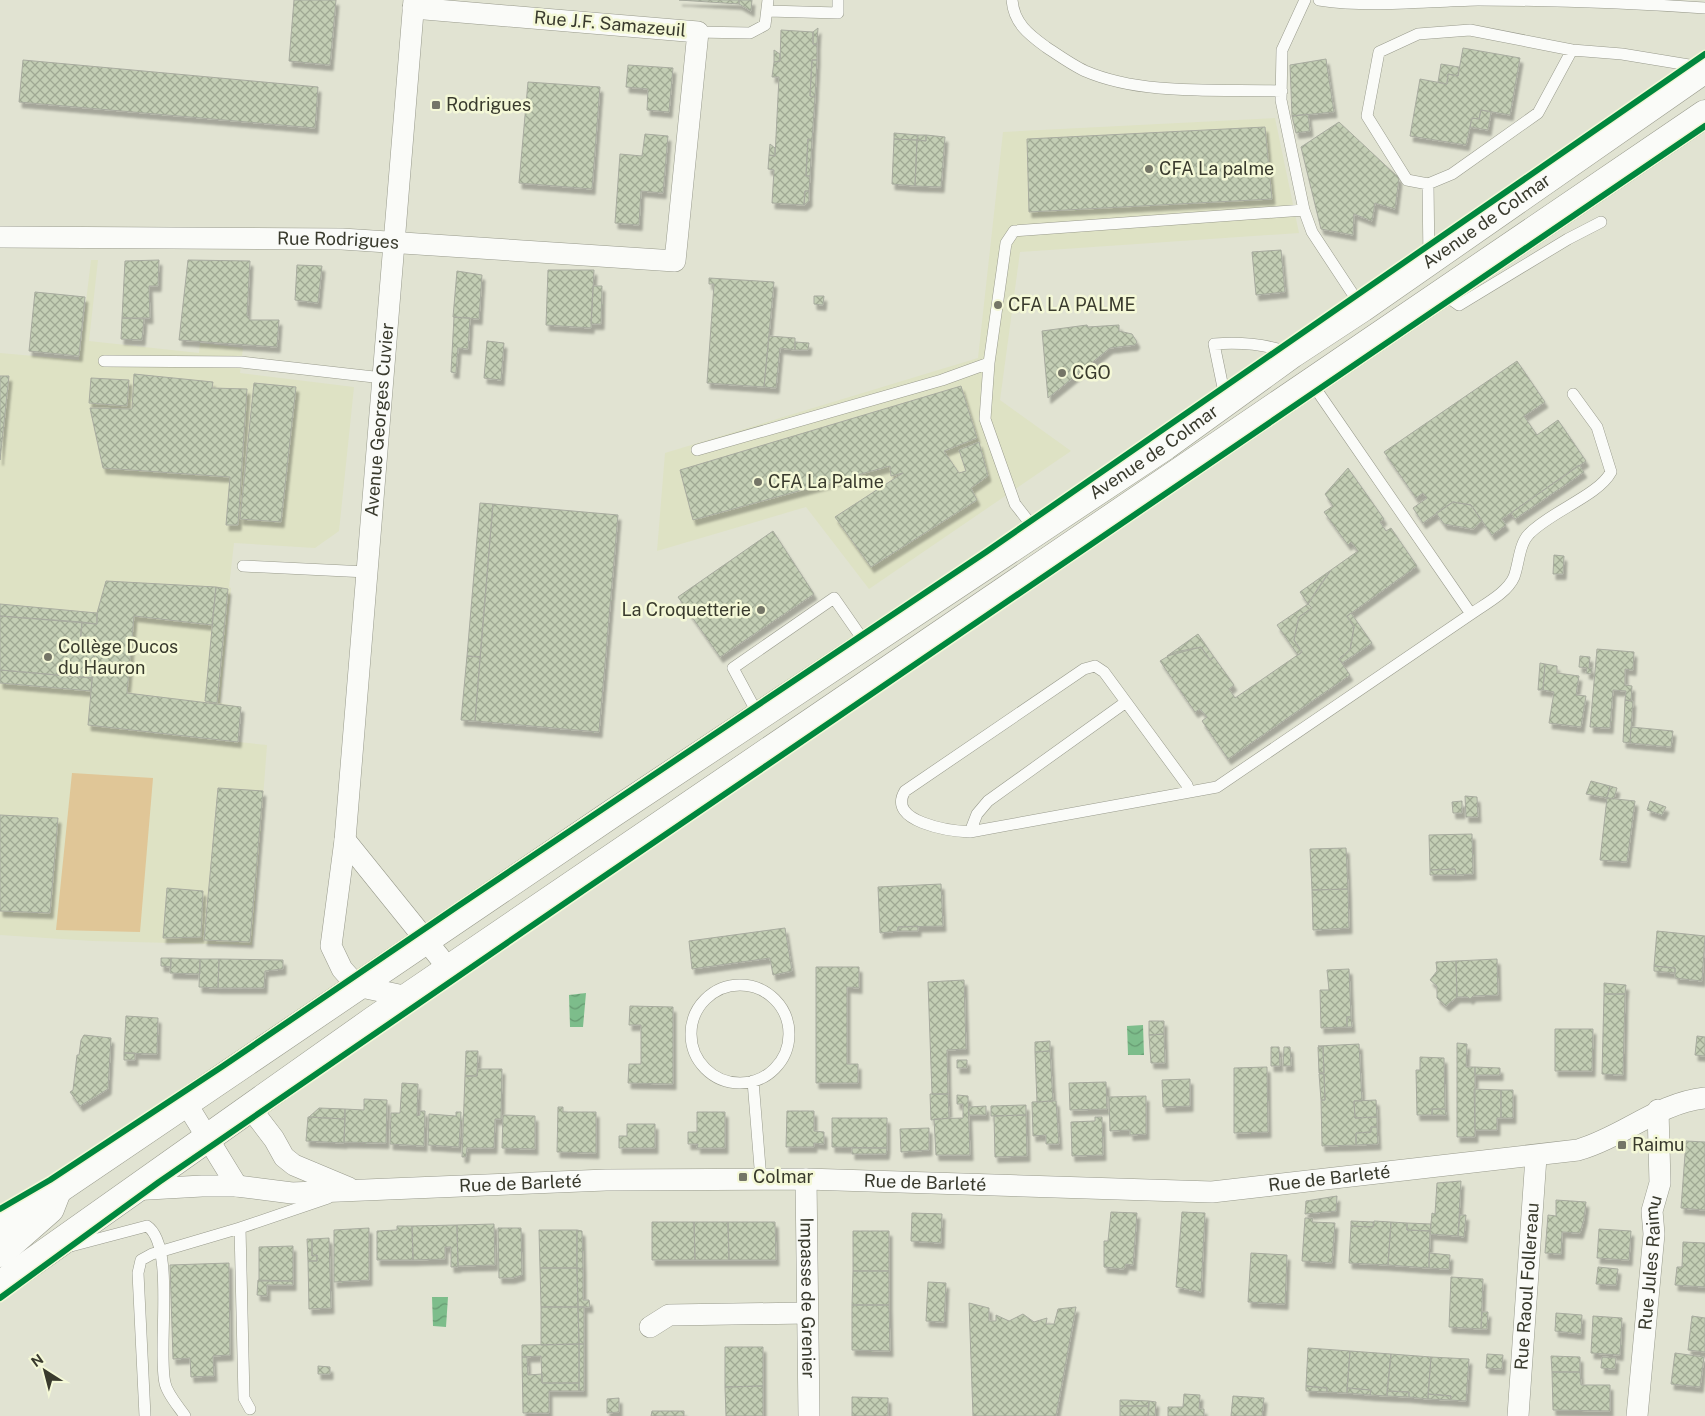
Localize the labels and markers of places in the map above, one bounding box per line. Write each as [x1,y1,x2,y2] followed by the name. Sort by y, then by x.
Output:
[446,94,531,115] place label: Rodrigues
[430,99,442,111] marker: Rodrigues
[1159,158,1274,179] place label: CFA La palme
[1143,163,1155,175] marker: CFA La palme
[1008,294,1136,315] place label: CFA LA PALME
[992,299,1004,311] marker: CFA LA PALME
[1072,362,1111,383] place label: CGO
[1056,367,1068,379] marker: CGO
[768,471,884,492] place label: CFA La Palme
[752,476,764,488] marker: CFA La Palme
[621,599,751,620] place label: La Croquetterie
[755,604,767,616] marker: La Croquetterie
[58,636,178,678] place label: Collège Ducos du Hauron
[42,651,54,663] marker: Collège Ducos du Hauron
[1632,1134,1685,1155] place label: Raimu
[1616,1139,1628,1151] marker: Raimu
[753,1166,813,1187] place label: Colmar
[737,1171,749,1183] marker: Colmar

